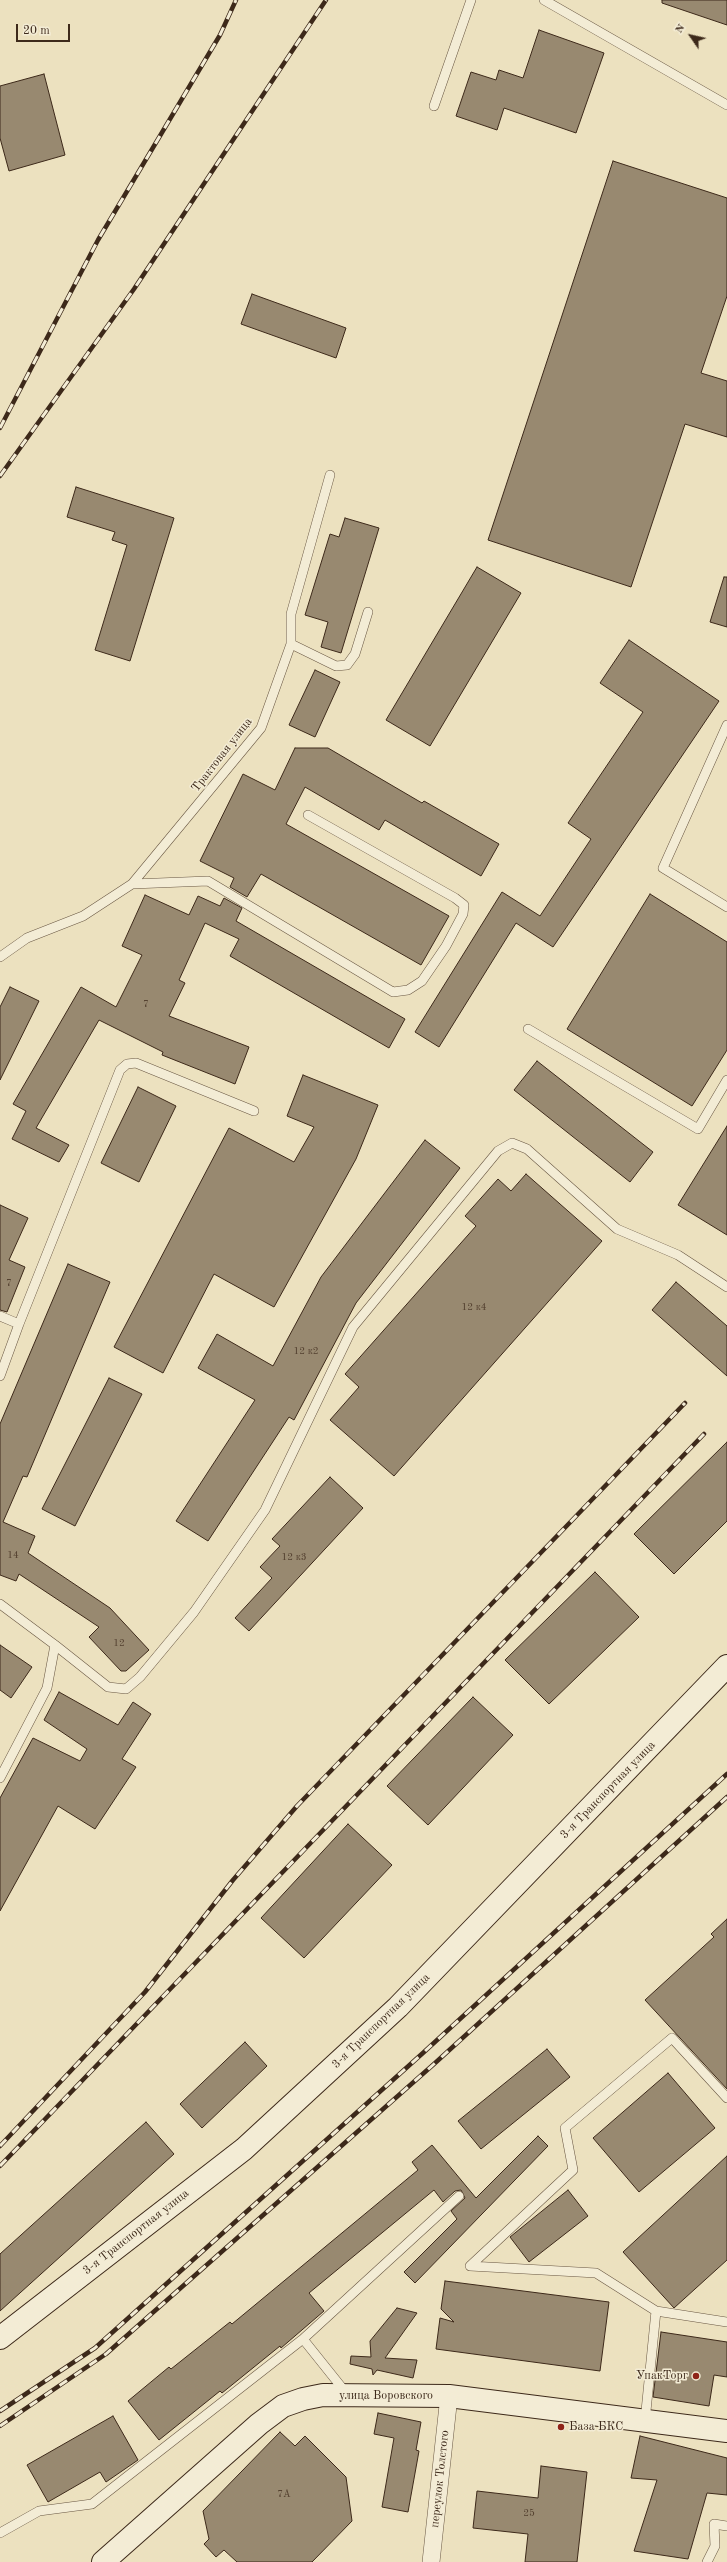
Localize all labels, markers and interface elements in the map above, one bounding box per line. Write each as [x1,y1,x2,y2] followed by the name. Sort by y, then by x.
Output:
[18,16,72,42] scale bar
[671,16,711,56] north arrow
[674,22,688,36] text: N
[23,25,50,37] text: 20 m
[189,715,255,795] street label: Трактовая улица
[143,998,149,1010] house number: 7
[6,1277,12,1289] house number: 7
[461,1301,487,1313] house number: 12 к4
[293,1345,319,1357] house number: 12 к2
[7,1549,19,1561] house number: 14
[281,1551,307,1563] house number: 12 к3
[113,1637,125,1649] house number: 12
[557,1738,659,1842] street label: 3-я Транспортная улица
[329,1970,433,2072] street label: 3-я Транспортная улица
[80,2186,192,2278] street label: 3-я Транспортная улица
[636,2369,688,2383] place label: УпакТорг
[691,2371,701,2381] marker: УпакТорг
[339,2389,433,2403] street label: улица Воровского
[569,2420,623,2434] place label: База БКС
[556,2422,566,2432] marker: База БКС
[428,2429,452,2529] street label: переулок Толстого
[277,2488,291,2500] house number: 7А
[523,2507,535,2519] house number: 25

